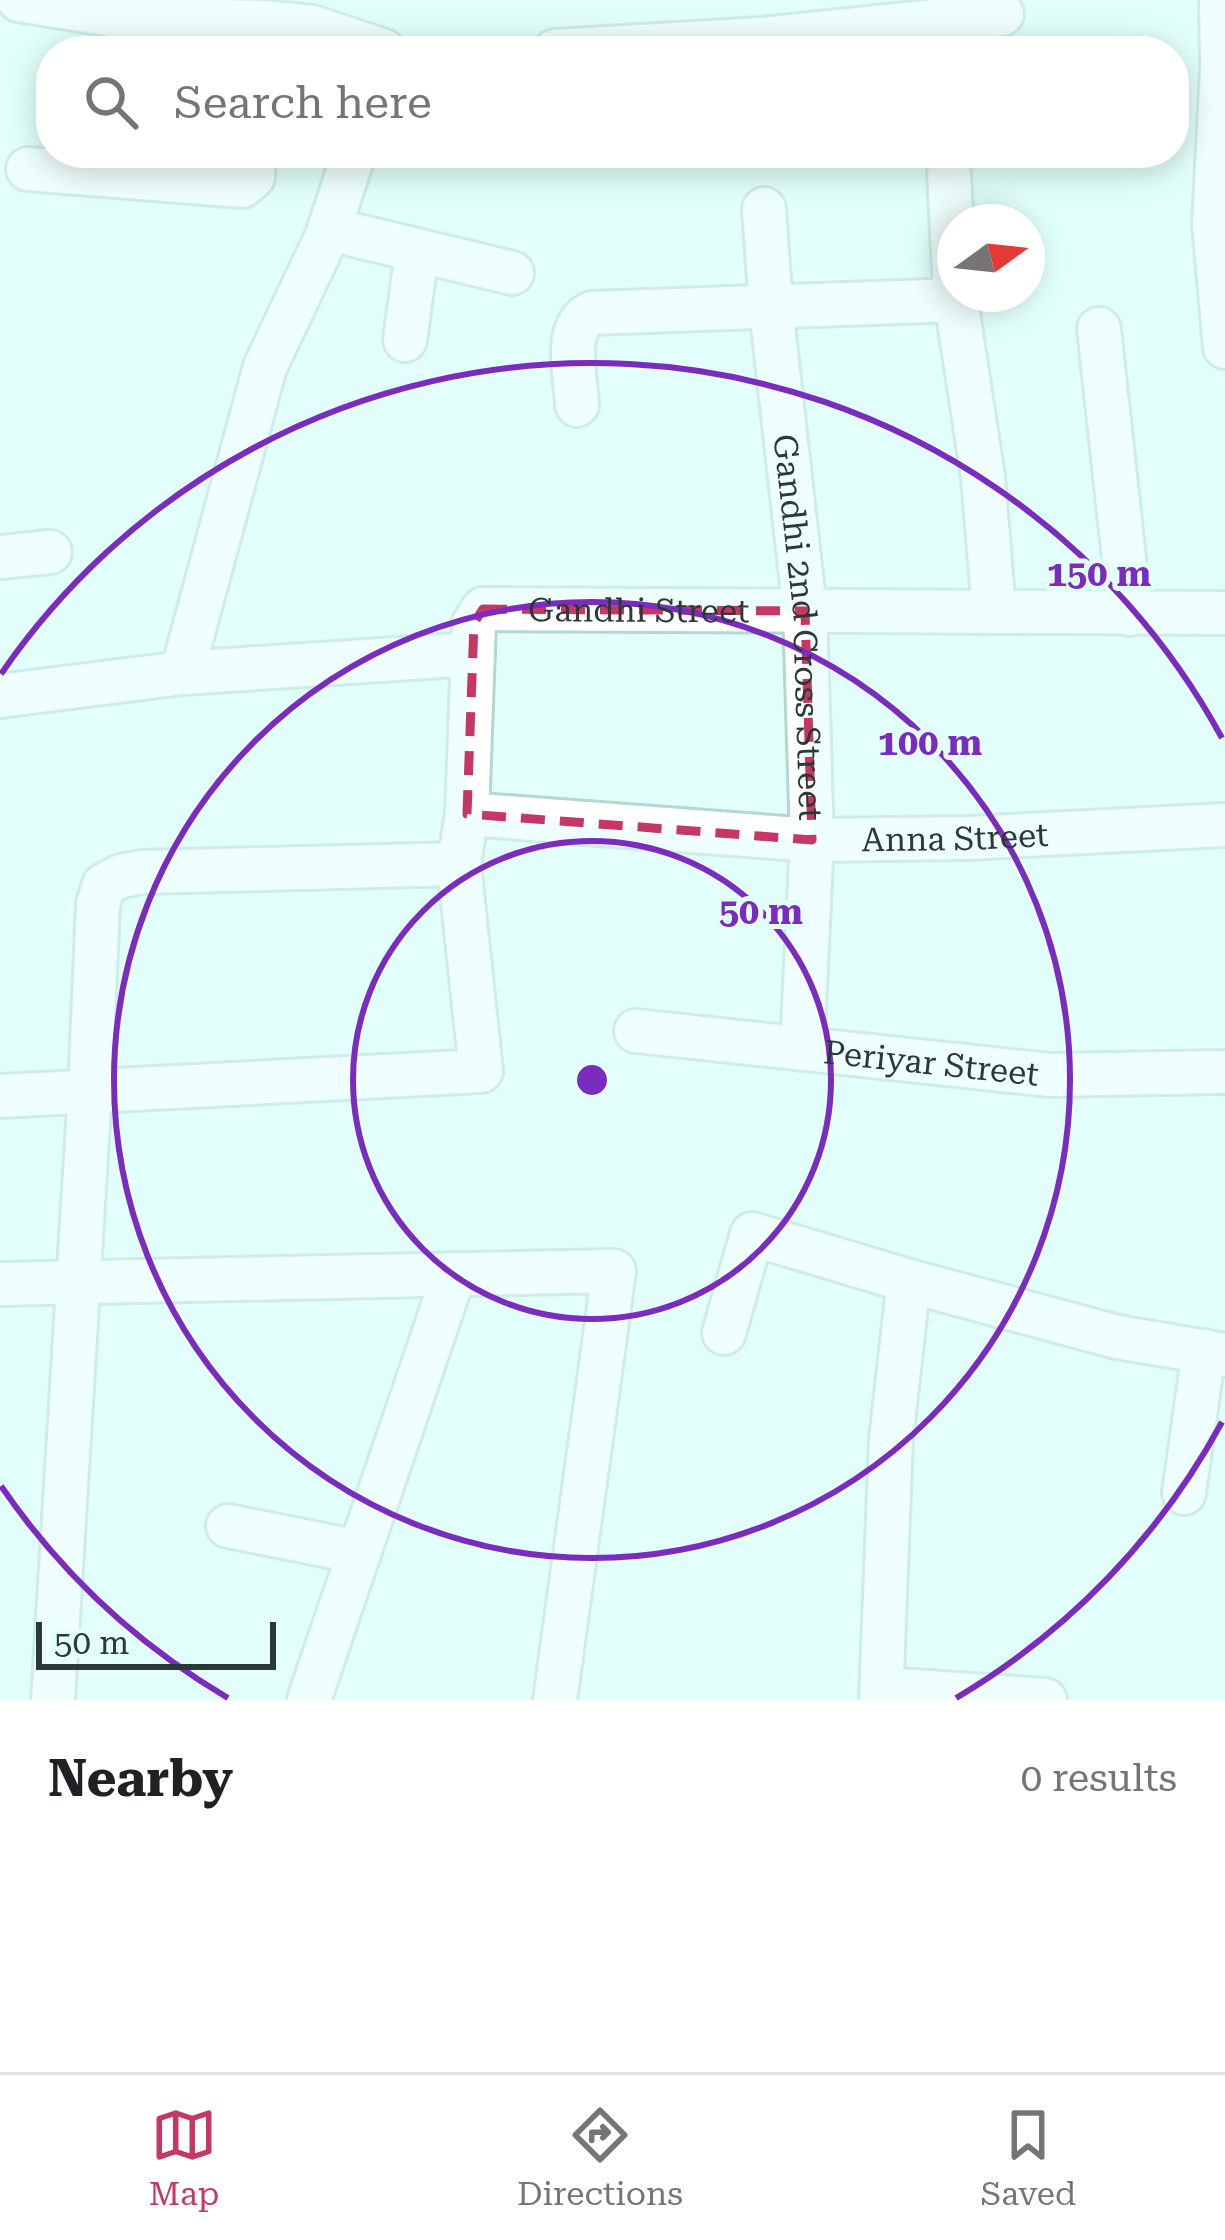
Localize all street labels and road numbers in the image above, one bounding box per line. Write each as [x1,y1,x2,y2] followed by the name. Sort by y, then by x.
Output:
[766,432,831,821] street label: Gandhi 2nd Cross Street
[528,590,750,630] street label: Gandhi Street
[861,814,1049,859] street label: Anna Street
[822,1032,1041,1093] street label: Periyar Street

